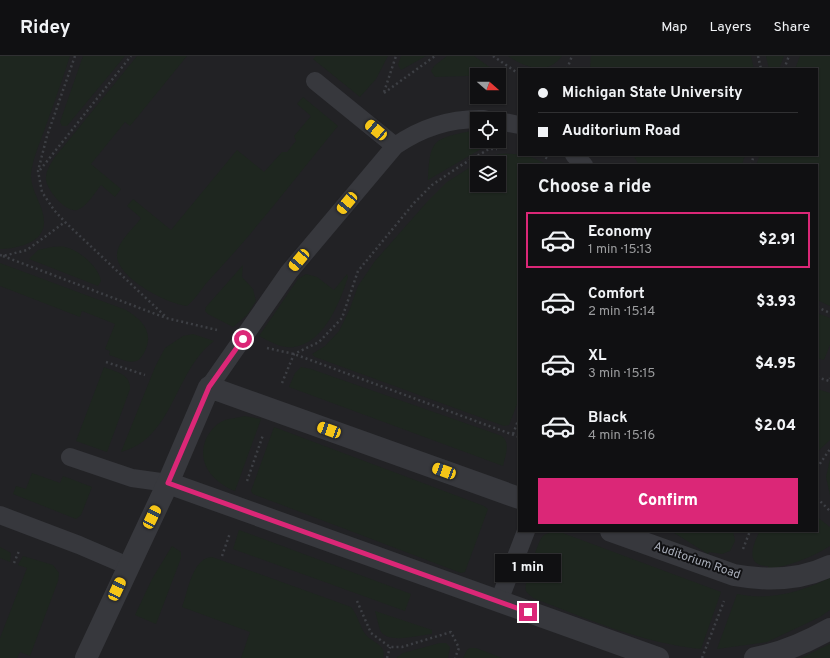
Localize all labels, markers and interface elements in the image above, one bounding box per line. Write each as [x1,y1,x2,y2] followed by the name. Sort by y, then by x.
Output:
[20,16,70,40] text: Ridey
[661,19,687,36] text: Map
[709,19,751,36] text: Layers
[773,19,810,36] text: Share
[470,68,506,104] north arrow
[470,68,506,192] map controls
[562,84,743,103] text: Michigan State University
[470,112,506,148] button: locate
[363,118,389,142] car
[562,122,680,141] text: Auditorium Road
[470,156,506,192] button: layers
[538,176,651,199] text: Choose a ride
[335,190,359,216] car
[540,222,576,258] icon: car
[588,223,652,242] text: Economy
[759,231,796,250] text: $2.91
[588,242,652,258] text: 1 min · 15:13
[287,247,311,273] car
[540,284,576,320] icon: car
[588,285,645,304] text: Comfort
[756,293,796,312] text: $3.93
[588,304,655,320] text: 2 min · 15:14
[234,330,252,348] route start
[540,346,576,382] icon: car
[588,347,606,366] text: XL
[755,355,796,374] text: $4.95
[588,366,655,382] text: 3 min · 15:15
[540,408,576,444] icon: car
[588,409,628,428] text: Black
[754,417,796,436] text: $2.04
[316,420,342,440] car
[588,428,655,444] text: 4 min · 15:16
[431,461,457,481] car
[538,478,798,524] button: Confirm
[141,504,163,530] car
[651,539,743,583] street label: Auditorium Road
[495,554,561,582] callout: 1 min
[512,560,544,576] text: 1 min
[106,576,128,602] car
[519,603,537,621] route end

